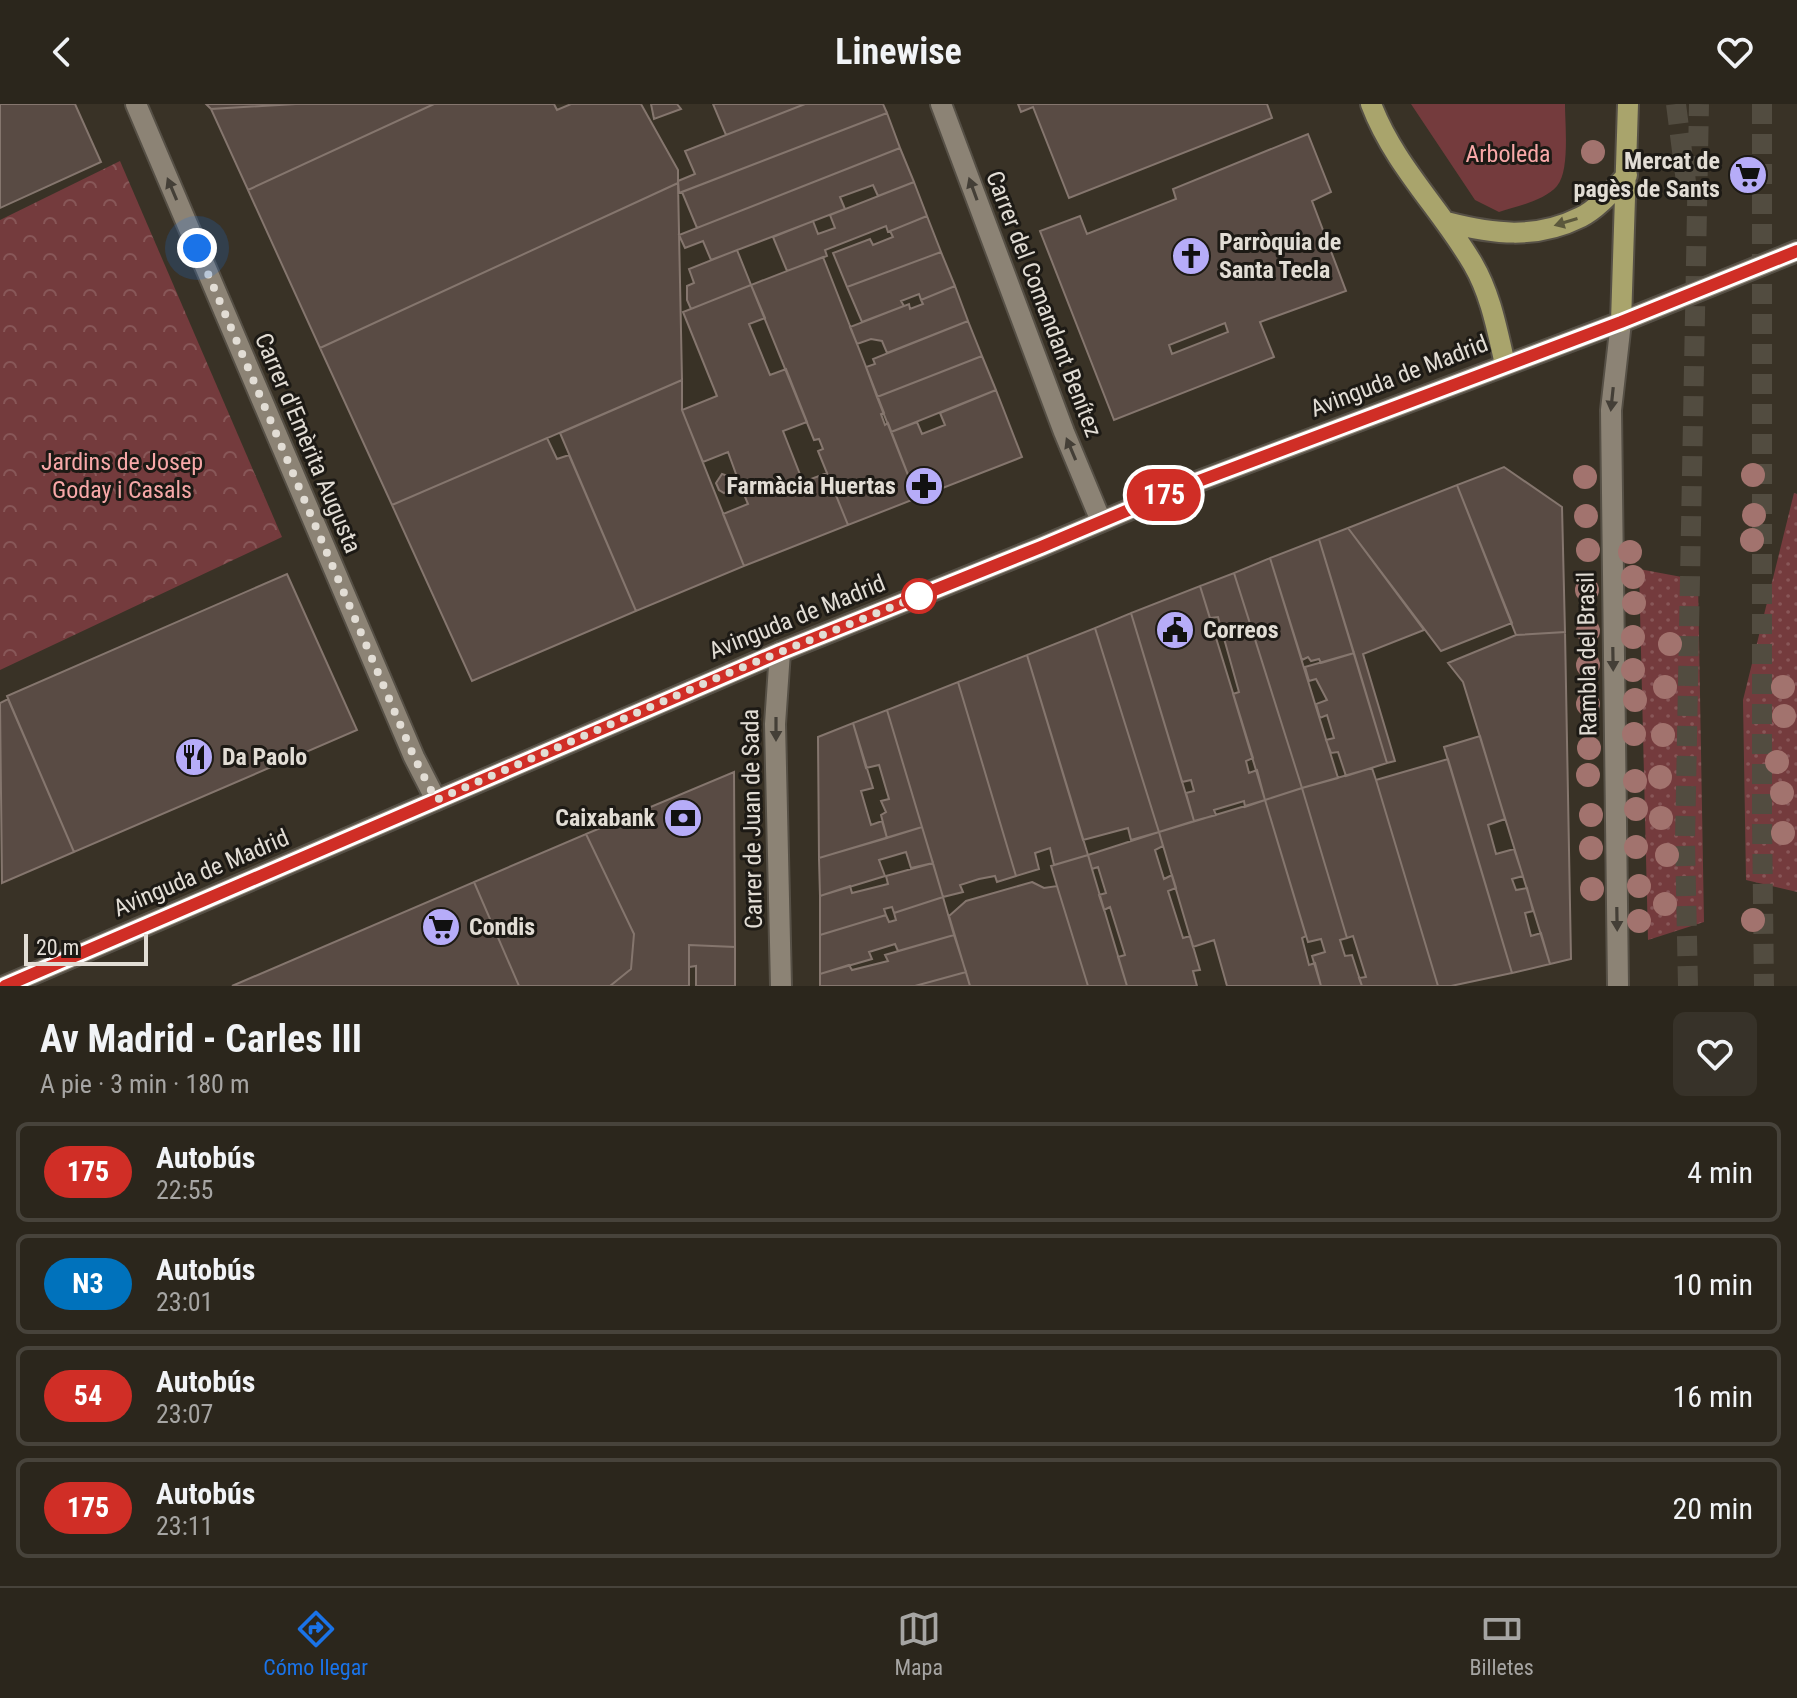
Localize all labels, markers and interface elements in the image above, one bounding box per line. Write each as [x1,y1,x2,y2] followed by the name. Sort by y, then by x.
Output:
[40,30,84,74] icon: back
[1713,30,1757,74] icon: heart
[835,31,962,73] text: Linewise
[1465,140,1551,168] park label: Arboleda
[1574,147,1720,203] place label: Mercat de pagès de Sants
[1727,154,1769,196] supermarket icon: Mercat de pagès de Sants
[980,167,1108,441] street label: Carrer del Comandant Benítez
[966,176,978,200] one-way arrow
[165,177,178,201] one-way arrow
[1554,216,1578,229] one-way arrow
[177,228,217,268] your location
[1219,228,1341,284] place label: Parròquia de Santa Tecla
[1170,235,1212,277] church icon: Parròquia de Santa Tecla
[249,329,367,557] street label: Carrer d'Emèrita Augusta
[1306,329,1492,423] street label: Avinguda de Madrid
[1606,387,1619,412] one-way arrow
[1064,437,1077,461] one-way arrow
[41,448,203,504] park label: Jardins de Josep Goday i Casals
[903,465,945,507] pharmacy icon: Farmàcia Huertas
[1118,469,1210,521] line badge: 175
[727,472,896,500] place label: Farmàcia Huertas
[1143,478,1185,511] text: 175
[705,569,889,665] street label: Avinguda de Madrid
[1572,572,1602,736] street label: Rambla del Brasil
[902,579,936,613] unlabelled marker
[1154,609,1196,651] public building icon: Correos
[1203,616,1279,644] place label: Correos
[1607,647,1619,672] one-way arrow
[736,709,768,929] street label: Carrer de Juan de Sada
[769,717,782,742] one-way arrow
[173,736,215,778] restaurant icon: Da Paolo
[222,743,307,771] place label: Da Paolo
[662,797,704,839] bank icon: Caixabank
[555,804,656,832] place label: Caixabank
[109,823,293,923] street label: Avinguda de Madrid
[420,906,462,948] supermarket icon: Condis
[1611,907,1623,932] one-way arrow
[469,913,535,941] place label: Condis
[24,930,148,966] scale bar
[36,935,79,960] text: 20 m
[1673,1012,1757,1096] button: heart
[40,1017,362,1061] text: Av Madrid - Carles III
[40,1069,249,1099] text: A pie · 3 min · 180 m
[156,1140,255,1175] text: Autobús
[67,1155,109,1188] text: 175
[1687,1155,1753,1190] text: 4 min
[156,1175,213,1205] text: 22:55
[156,1252,255,1287] text: Autobús
[72,1267,104,1300] text: N3
[1672,1267,1753,1302] text: 10 min
[156,1287,213,1317] text: 23:01
[156,1364,255,1399] text: Autobús
[74,1379,102,1412] text: 54
[1672,1379,1753,1414] text: 16 min
[156,1399,213,1429] text: 23:07
[156,1476,255,1511] text: Autobús
[67,1491,109,1524] text: 175
[1672,1491,1753,1526] text: 20 min
[156,1511,213,1541] text: 23:11
[263,1607,368,1680] tab: Cómo llegar
[894,1607,943,1680] tab: Mapa
[1469,1607,1534,1680] tab: Billetes

